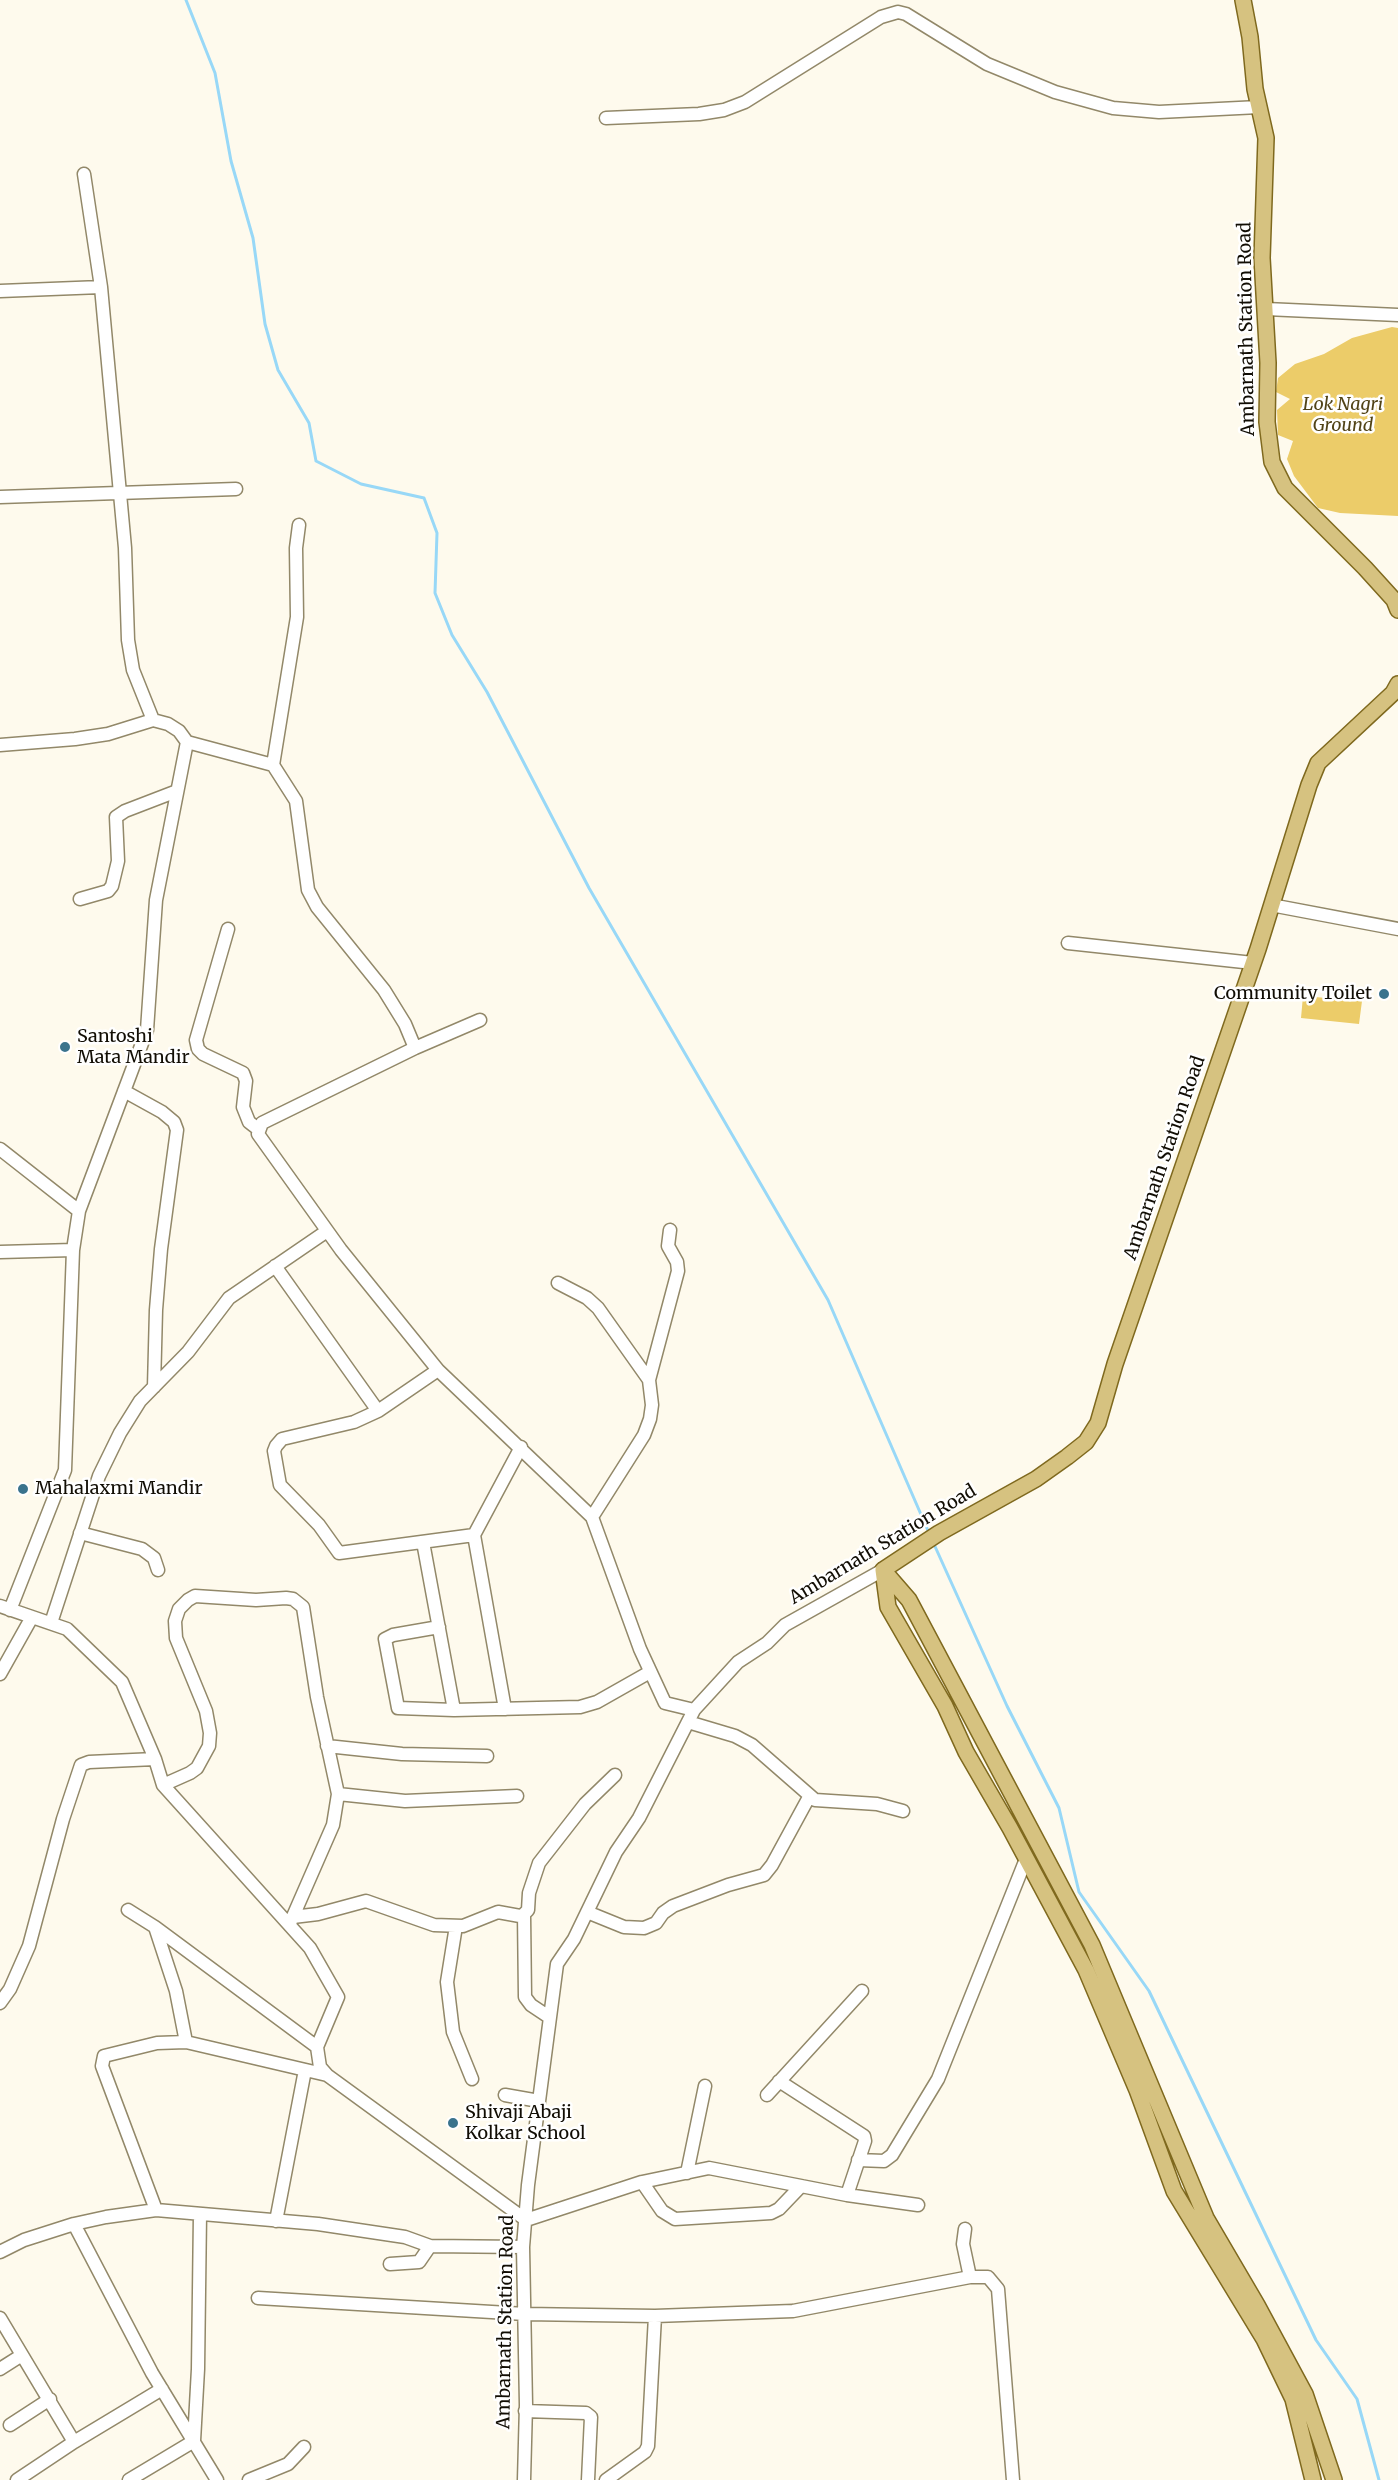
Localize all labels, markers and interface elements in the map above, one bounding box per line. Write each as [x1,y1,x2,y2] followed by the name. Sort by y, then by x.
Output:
[1234,222,1260,436] street label: Ambarnath Station Road
[1303,394,1383,436] park label: Lok Nagri Ground
[1214,983,1372,1005] place label: Community Toilet
[1377,987,1391,1001] marker: Community Toilet
[77,1026,190,1068] place label: Santoshi Mata Mandir
[58,1040,72,1054] marker: Santoshi Mata Mandir
[1120,1053,1210,1263] street label: Ambarnath Station Road
[35,1478,203,1500] place label: Mahalaxmi Mandir
[786,1481,980,1609] street label: Ambarnath Station Road
[16,1482,30,1496] marker: Mahalaxmi Mandir
[465,2102,586,2144] place label: Shivaji Abaji Kolkar School
[446,2116,460,2130] marker: Shivaji Abaji Kolkar School
[493,2215,519,2429] street label: Ambarnath Station Road

